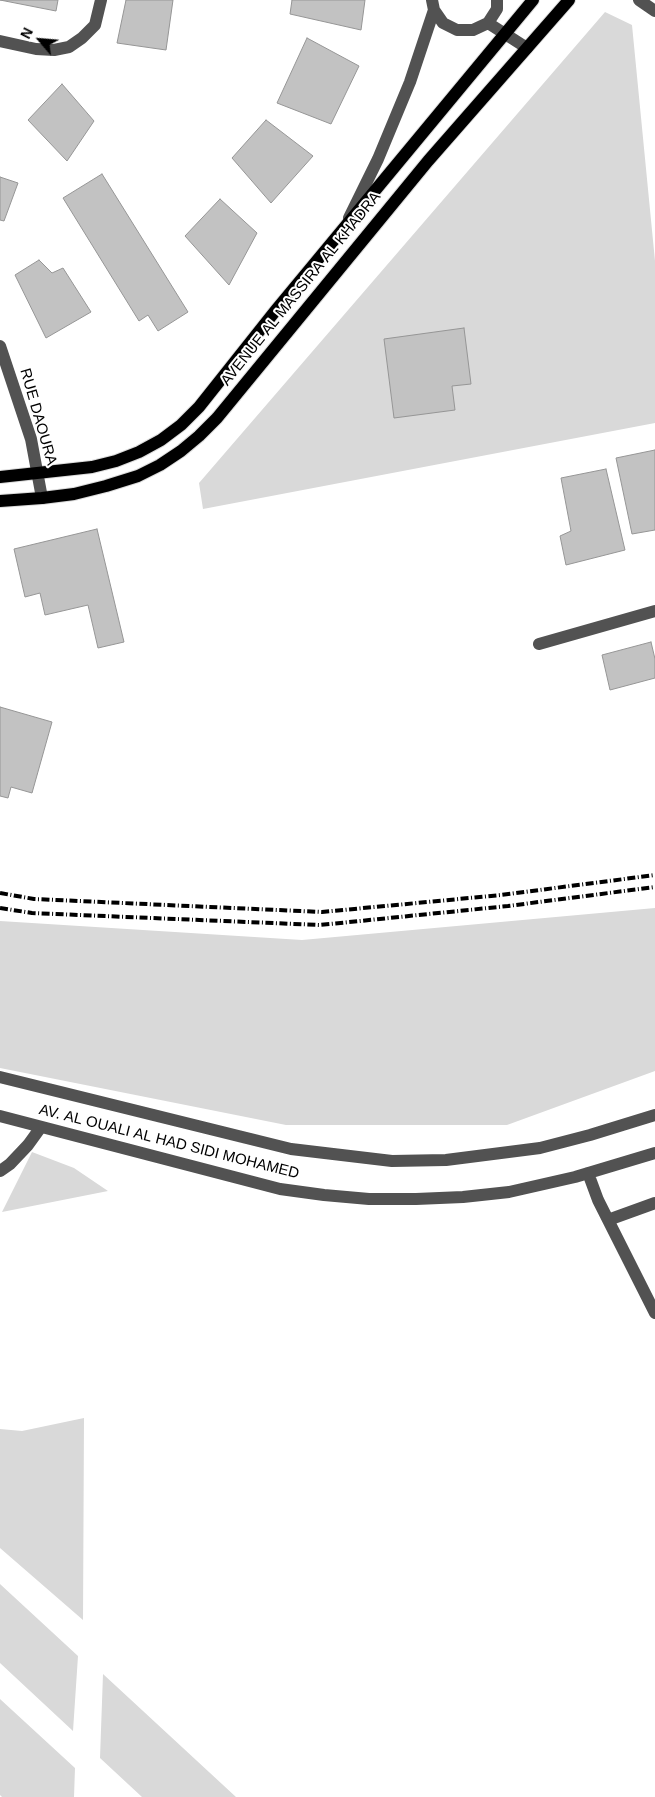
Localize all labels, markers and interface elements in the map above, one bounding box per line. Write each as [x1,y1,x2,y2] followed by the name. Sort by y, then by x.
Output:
[15,15,65,65] north arrow
[17,25,36,41] text: N
[217,189,385,389] street label: AVENUE AL MASSIRA AL KHADRA
[16,366,60,468] street label: RUE DAOURA
[37,1101,301,1183] street label: AV. AL OUALI AL HAD SIDI MOHAMED

